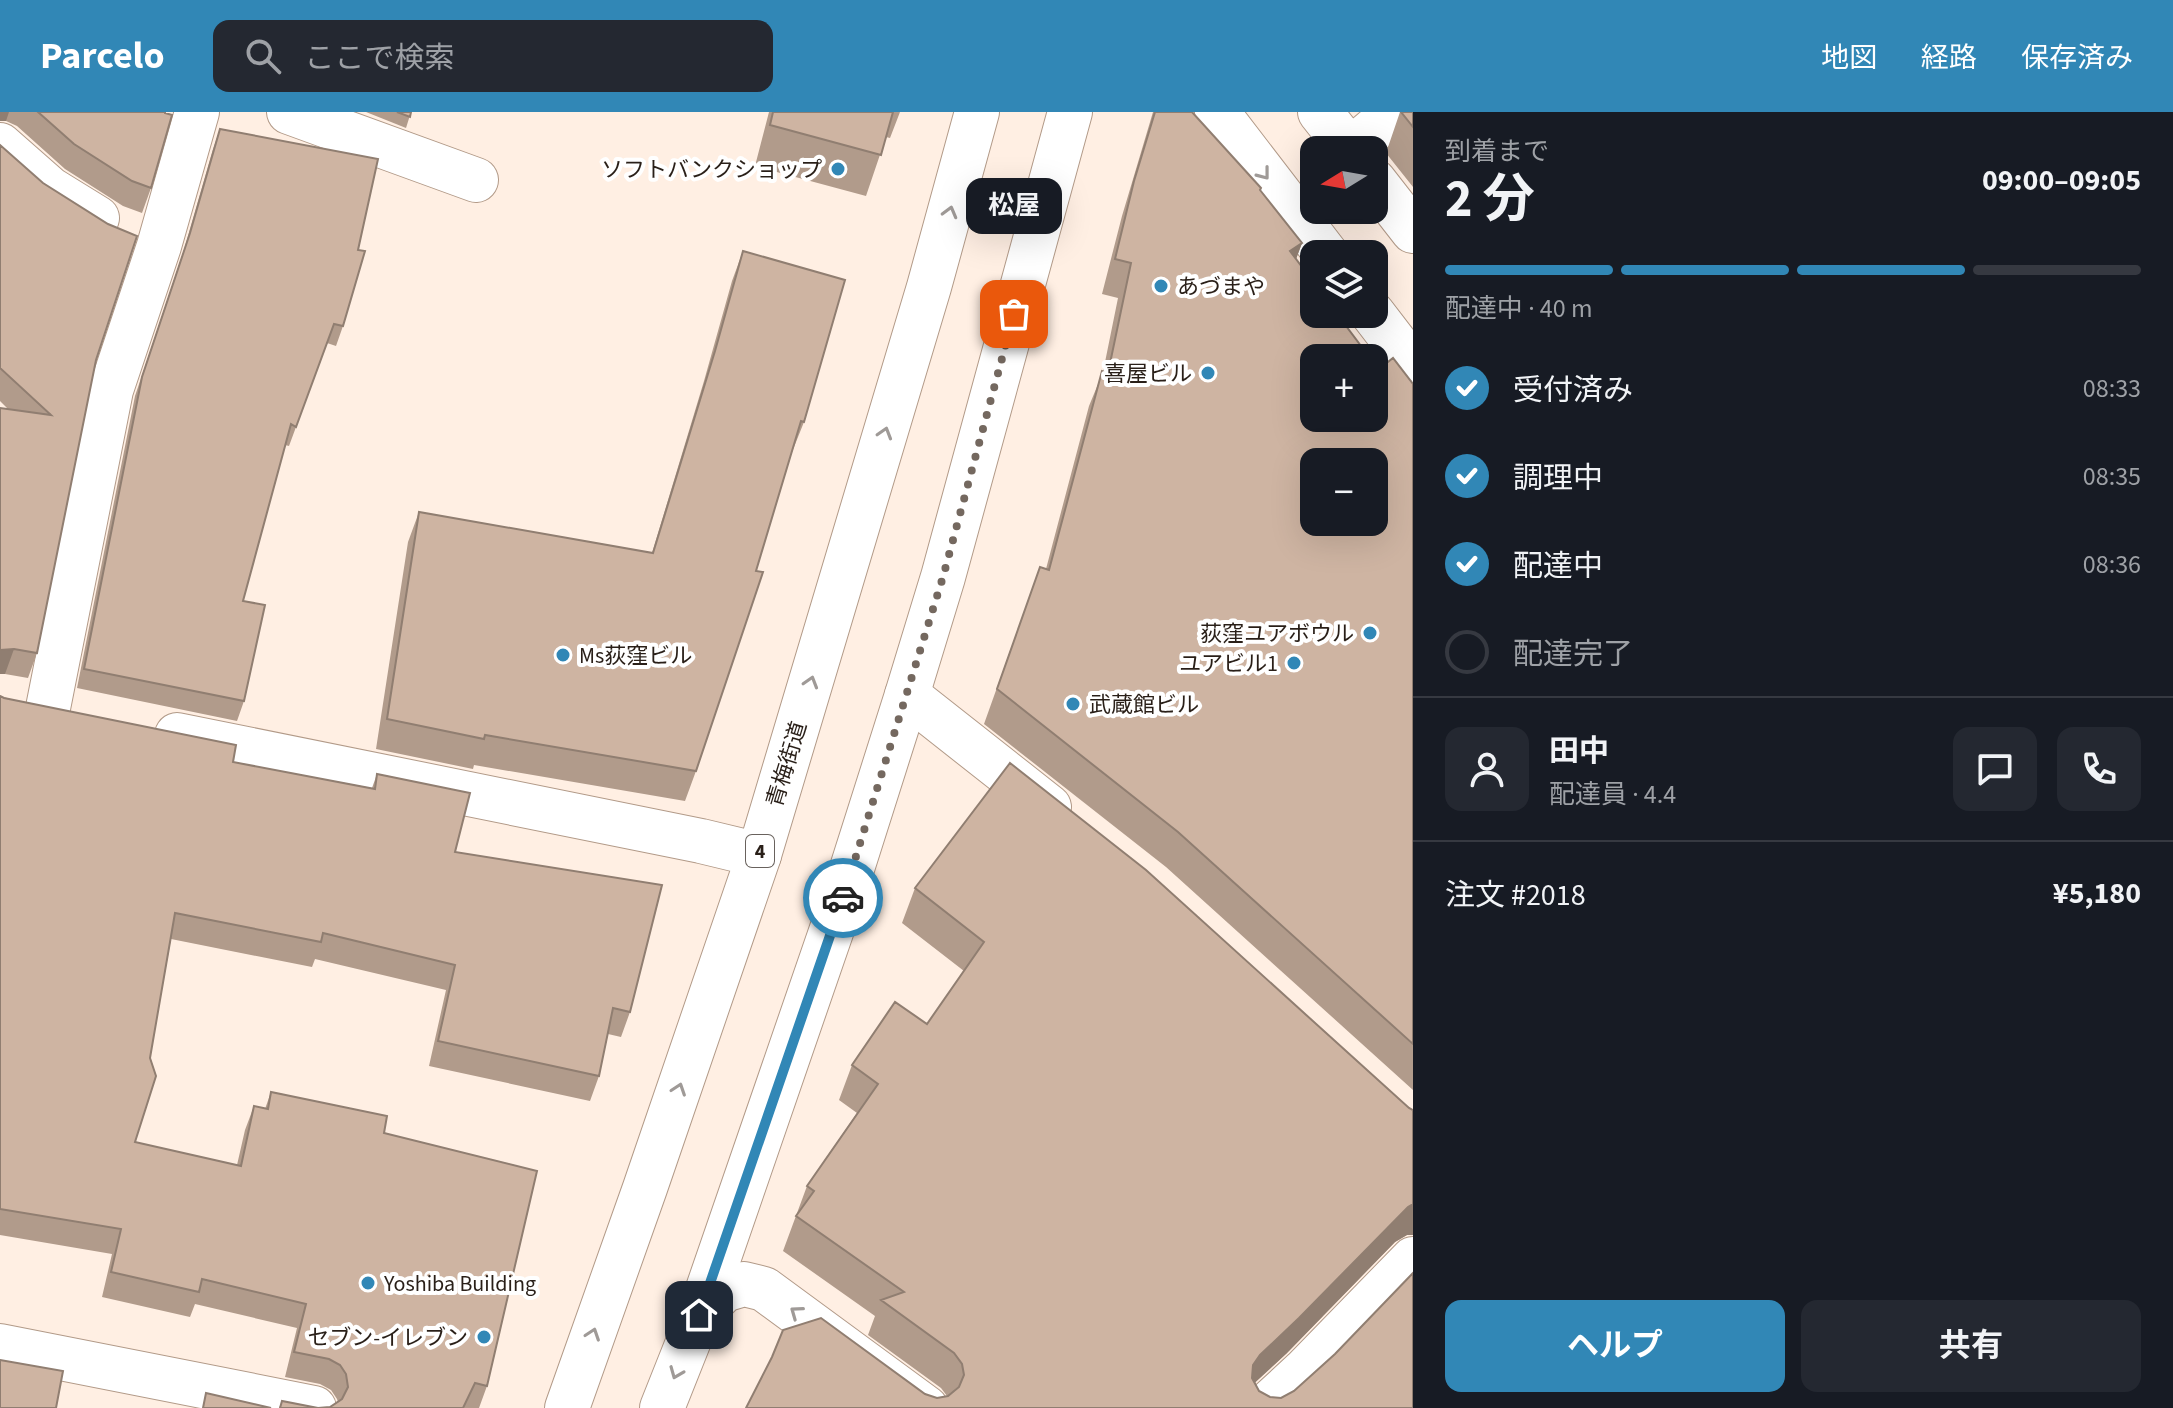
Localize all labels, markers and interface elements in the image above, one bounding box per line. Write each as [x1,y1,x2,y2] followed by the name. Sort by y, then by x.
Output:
[213,20,773,92] search box
[40,29,165,83] text: Parcelo
[241,34,285,78] icon: search
[305,37,455,80] text: ここで検索
[1821,38,1877,78] text: 地図
[1921,38,1977,78] text: 経路
[2021,38,2133,78] text: 保存済み
[1445,133,1549,170] text: 到着まで
[1300,136,1388,224] north arrow
[1300,136,1388,536] map controls
[601,154,822,186] place label: ソフトバンクショップ
[1982,159,2141,202] text: 09:00–09:05
[829,160,847,178] marker: ソフトバンクショップ
[1445,163,1535,237] text: 2 分
[1255,165,1269,180] one-way arrow
[966,178,1062,234] callout: 松屋
[988,187,1040,224] text: 松屋
[940,205,957,219] one-way arrow
[1300,240,1388,328] button: layers
[1177,271,1265,303] place label: あづまや
[1152,277,1170,295] marker: あづまや
[980,280,1048,348] pin
[1445,290,1592,327] text: 配達中 · 40 m
[992,292,1036,336] icon: bag
[1300,344,1388,432] button: +
[1104,358,1192,390] place label: 喜屋ビル
[1199,364,1217,382] marker: 喜屋ビル
[1445,366,1489,410] icon: check
[1513,369,1633,412] text: 受付済み
[2083,370,2141,407] text: 08:33
[876,426,892,440] one-way arrow
[1300,448,1388,536] button: −
[1445,454,1489,498] icon: check
[1513,457,1603,500] text: 調理中
[2083,458,2141,495] text: 08:35
[1445,542,1489,586] icon: check
[1513,545,1603,588] text: 配達中
[2083,546,2141,583] text: 08:36
[1200,618,1354,650] place label: 荻窪ユアボウル
[1361,624,1379,642] marker: 荻窪ユアボウル
[1513,633,1633,676] text: 配達完了
[579,640,692,672] place label: Ms荻窪ビル
[554,646,572,664] marker: Ms荻窪ビル
[1179,648,1278,680] place label: ユアビル1
[1285,654,1303,672] marker: ユアビル1
[802,675,818,689] one-way arrow
[1089,689,1199,721] place label: 武蔵館ビル
[1064,695,1082,713] marker: 武蔵館ビル
[759,718,815,811] street label: 青梅街道
[1445,727,1529,811] button: person
[1953,727,2037,811] button: chat
[2057,727,2141,811] button: phone
[1549,730,1609,773] text: 田中
[1549,776,1676,813] text: 配達員 · 4.4
[746,835,774,867] road number: 4
[803,858,883,938] courier
[2053,872,2141,915] text: ¥5,180
[1445,874,1586,917] text: 注文 #2018
[821,876,865,920] icon: car
[669,1083,685,1097] one-way arrow
[383,1268,536,1300] place label: Yoshiba Building
[359,1274,377,1292] marker: Yoshiba Building
[665,1281,733,1349] pin
[677,1293,721,1337] icon: home
[1445,1300,1785,1392] button: ヘルプ
[1801,1300,2141,1392] button: 共有
[790,1307,804,1322] one-way arrow
[307,1322,468,1354] place label: セブン-イレブン
[475,1328,493,1346] marker: セブン-イレブン
[584,1328,600,1342] one-way arrow
[669,1365,686,1379] one-way arrow

